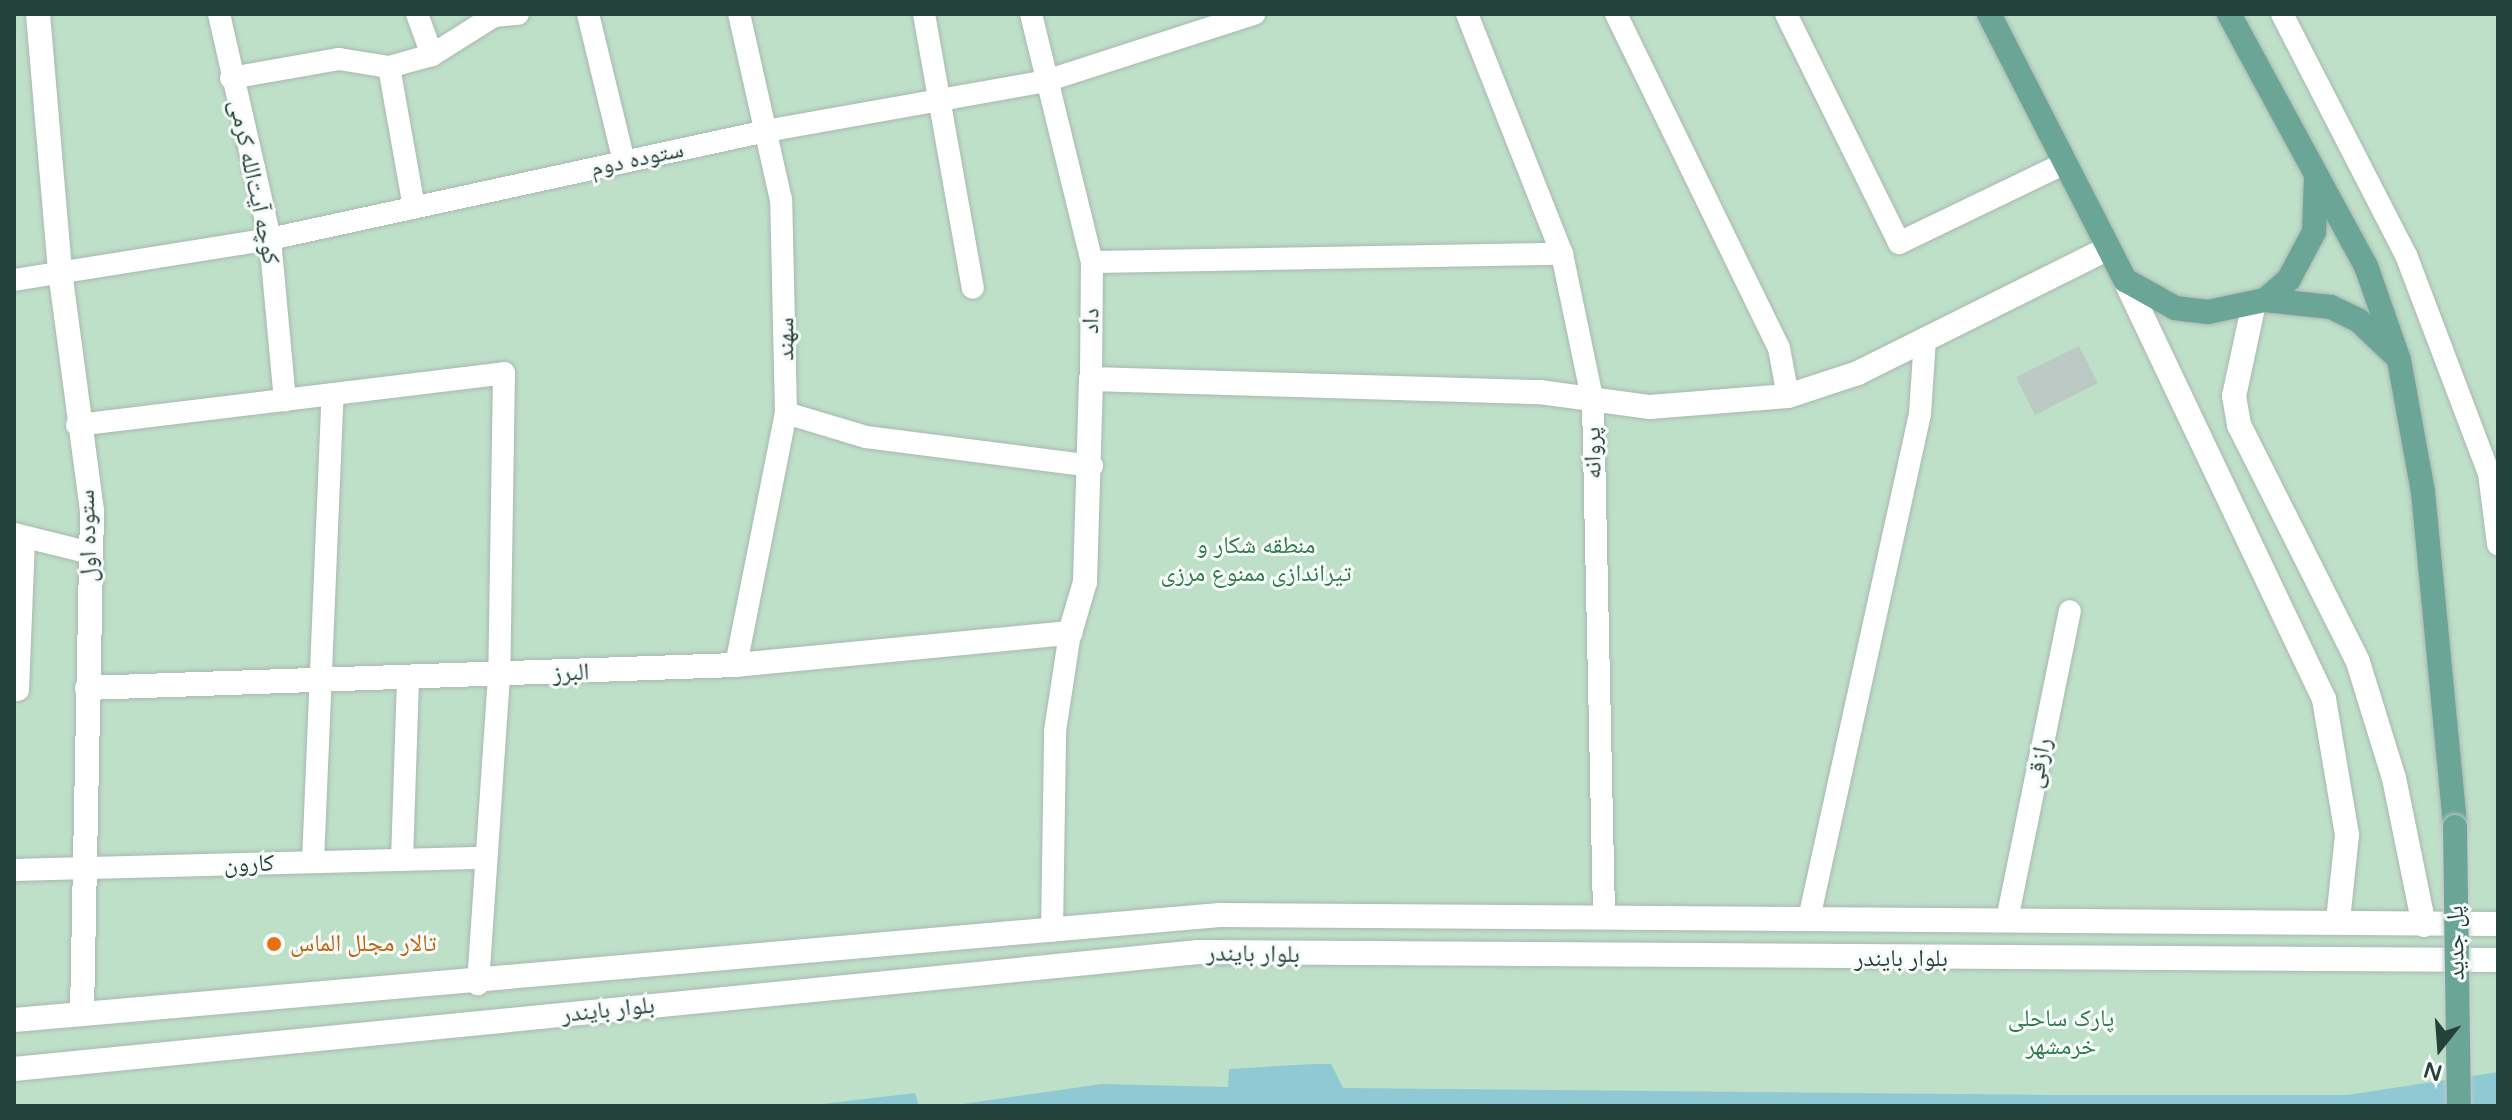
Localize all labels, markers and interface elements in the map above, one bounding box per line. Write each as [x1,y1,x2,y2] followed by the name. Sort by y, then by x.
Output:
[222,97,286,267] street label: کوچه آیت‌الله کرمی
[588,135,686,183] street label: ستوده دوم
[1076,308,1106,334] street label: داد
[772,317,800,361] street label: سهند
[1578,427,1608,479] street label: پروانه
[72,489,104,583] street label: ستوده اول
[1161,532,1351,588] park label: منطقه شکار و تیراندازی ممنوع مرزی
[552,658,590,688] street label: البرز
[2020,735,2058,791] street label: رازقی
[223,849,275,879] street label: کارون
[2441,905,2471,981] street label: پل جدید
[290,930,437,958] place label: تالار مجلل الماس
[265,935,283,953] marker: تالار مجلل الماس
[1206,939,1300,969] street label: بلوار بایندر
[1854,945,1948,973] street label: بلوار بایندر
[560,991,656,1029] street label: بلوار بایندر
[2008,1005,2114,1061] park label: پارک ساحلی خرمشهر
[2400,1008,2480,1088] north arrow
[2421,1056,2445,1086] text: N

